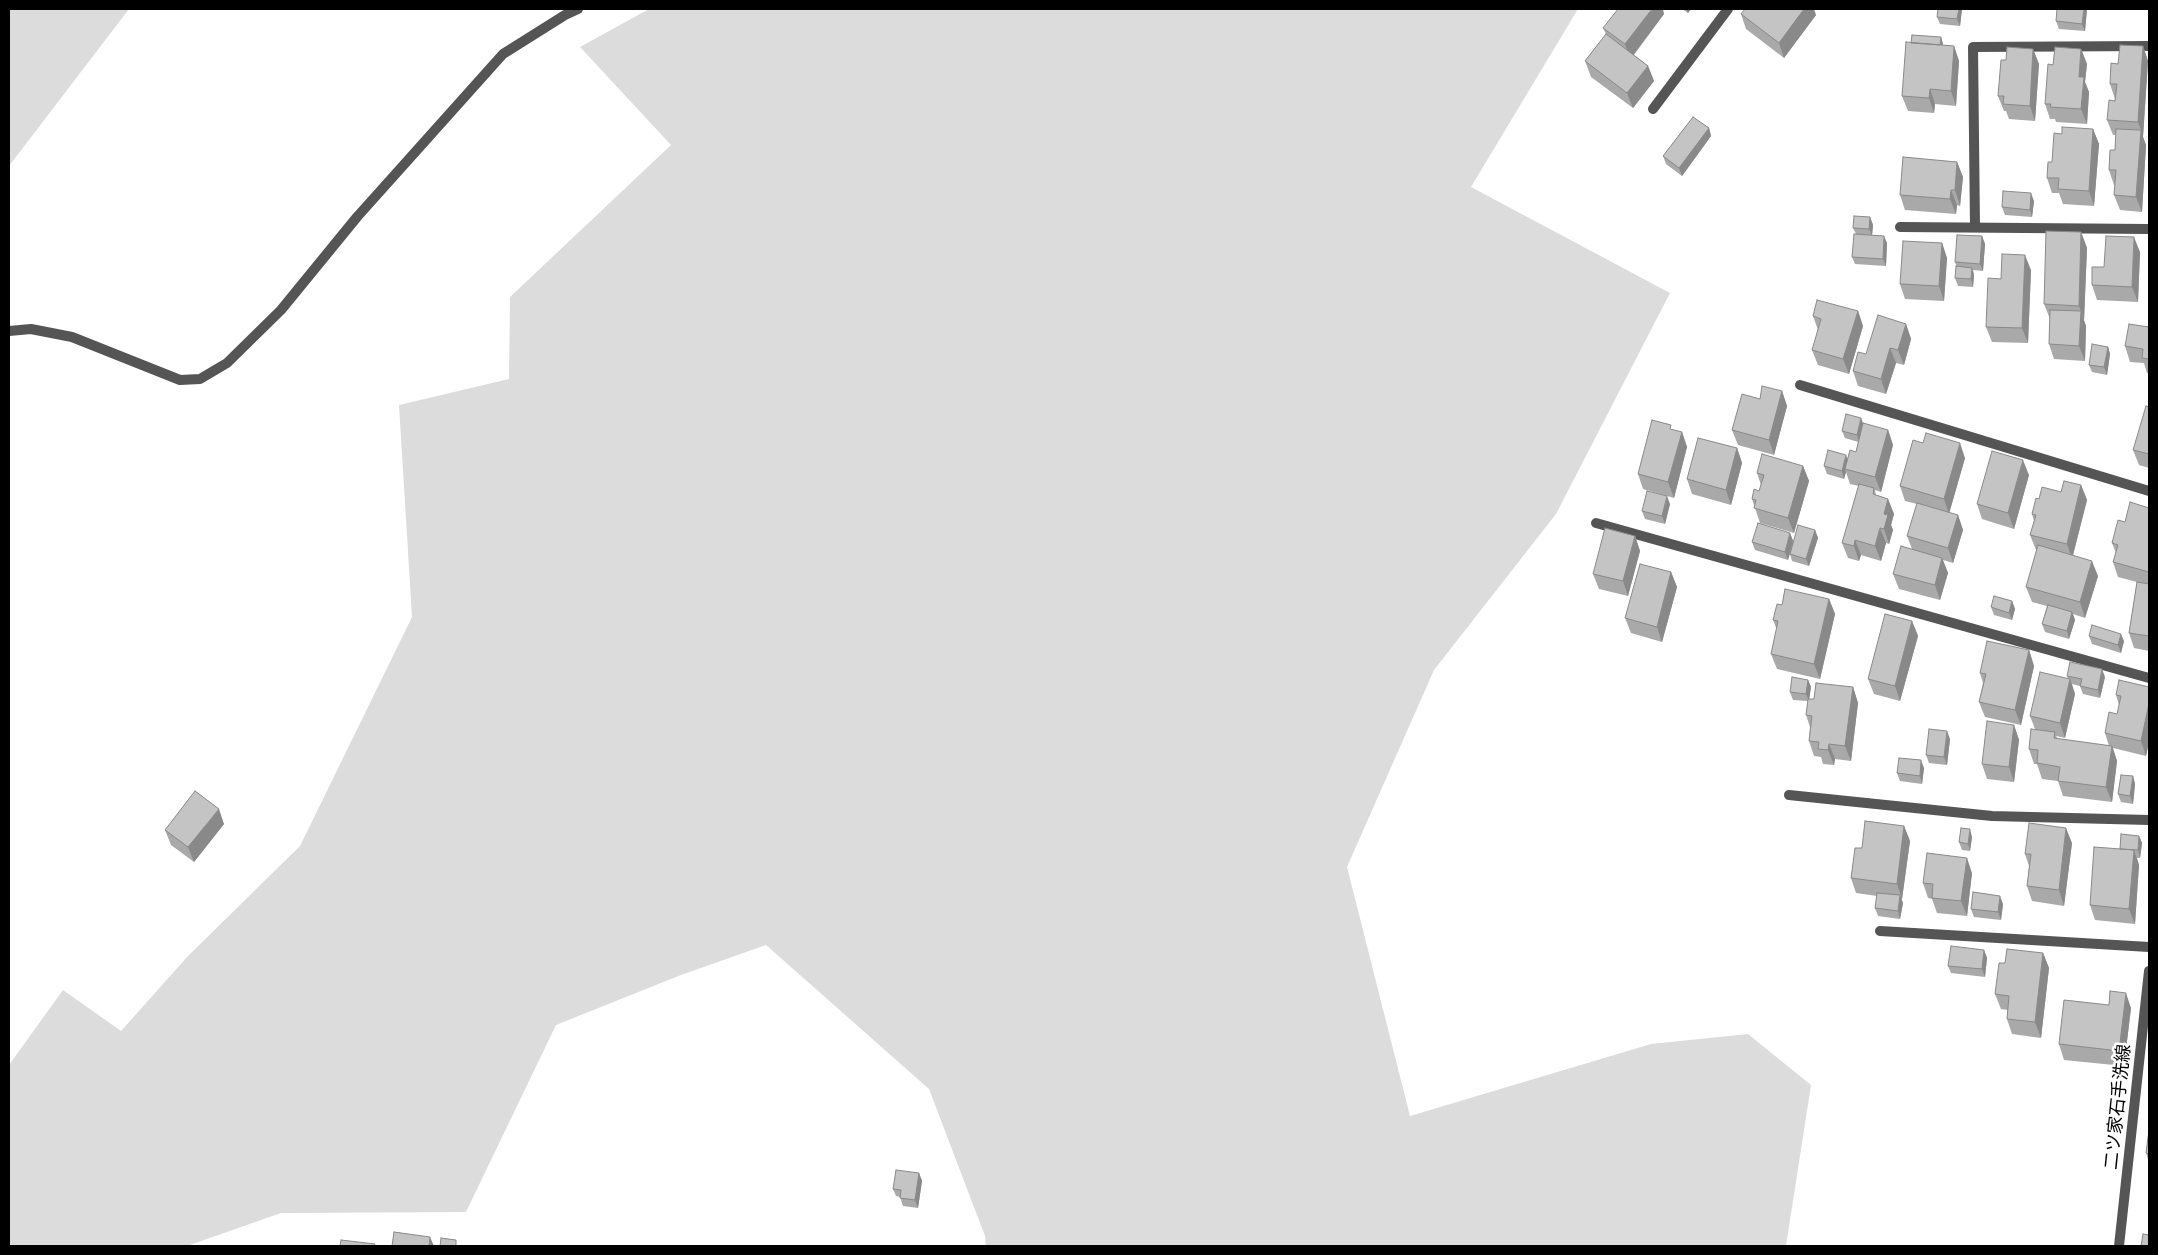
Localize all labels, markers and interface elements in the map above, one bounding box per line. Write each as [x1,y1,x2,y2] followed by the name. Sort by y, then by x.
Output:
[2101,1043,2135,1171] street label: 二ツ家石手洗線

